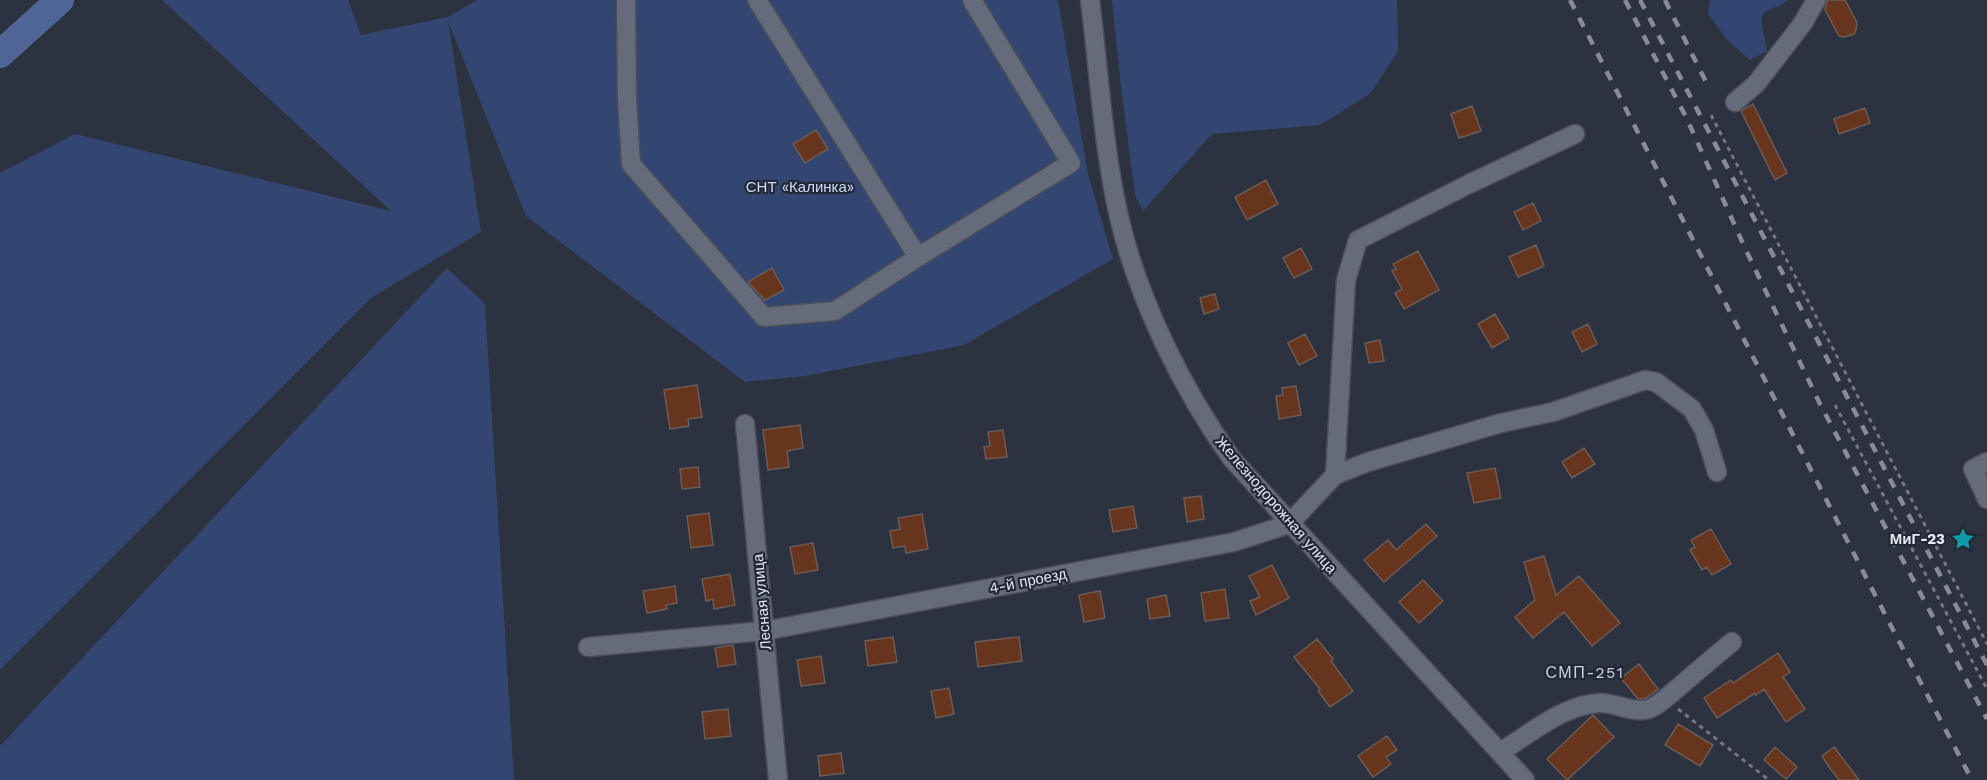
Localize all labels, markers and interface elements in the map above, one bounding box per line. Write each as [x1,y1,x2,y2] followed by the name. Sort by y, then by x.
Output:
[746,178,854,196] park label: СНТ «Калинка»
[1211,433,1341,578] street label: Железнодорожная улица
[1950,526,1976,552] place icon: МиГ-23
[1890,530,1945,548] place label: МиГ-23
[749,552,775,651] street label: Лесная улица
[988,565,1068,597] street label: 4-й проезд
[1545,663,1625,682] district label: СМП-251

